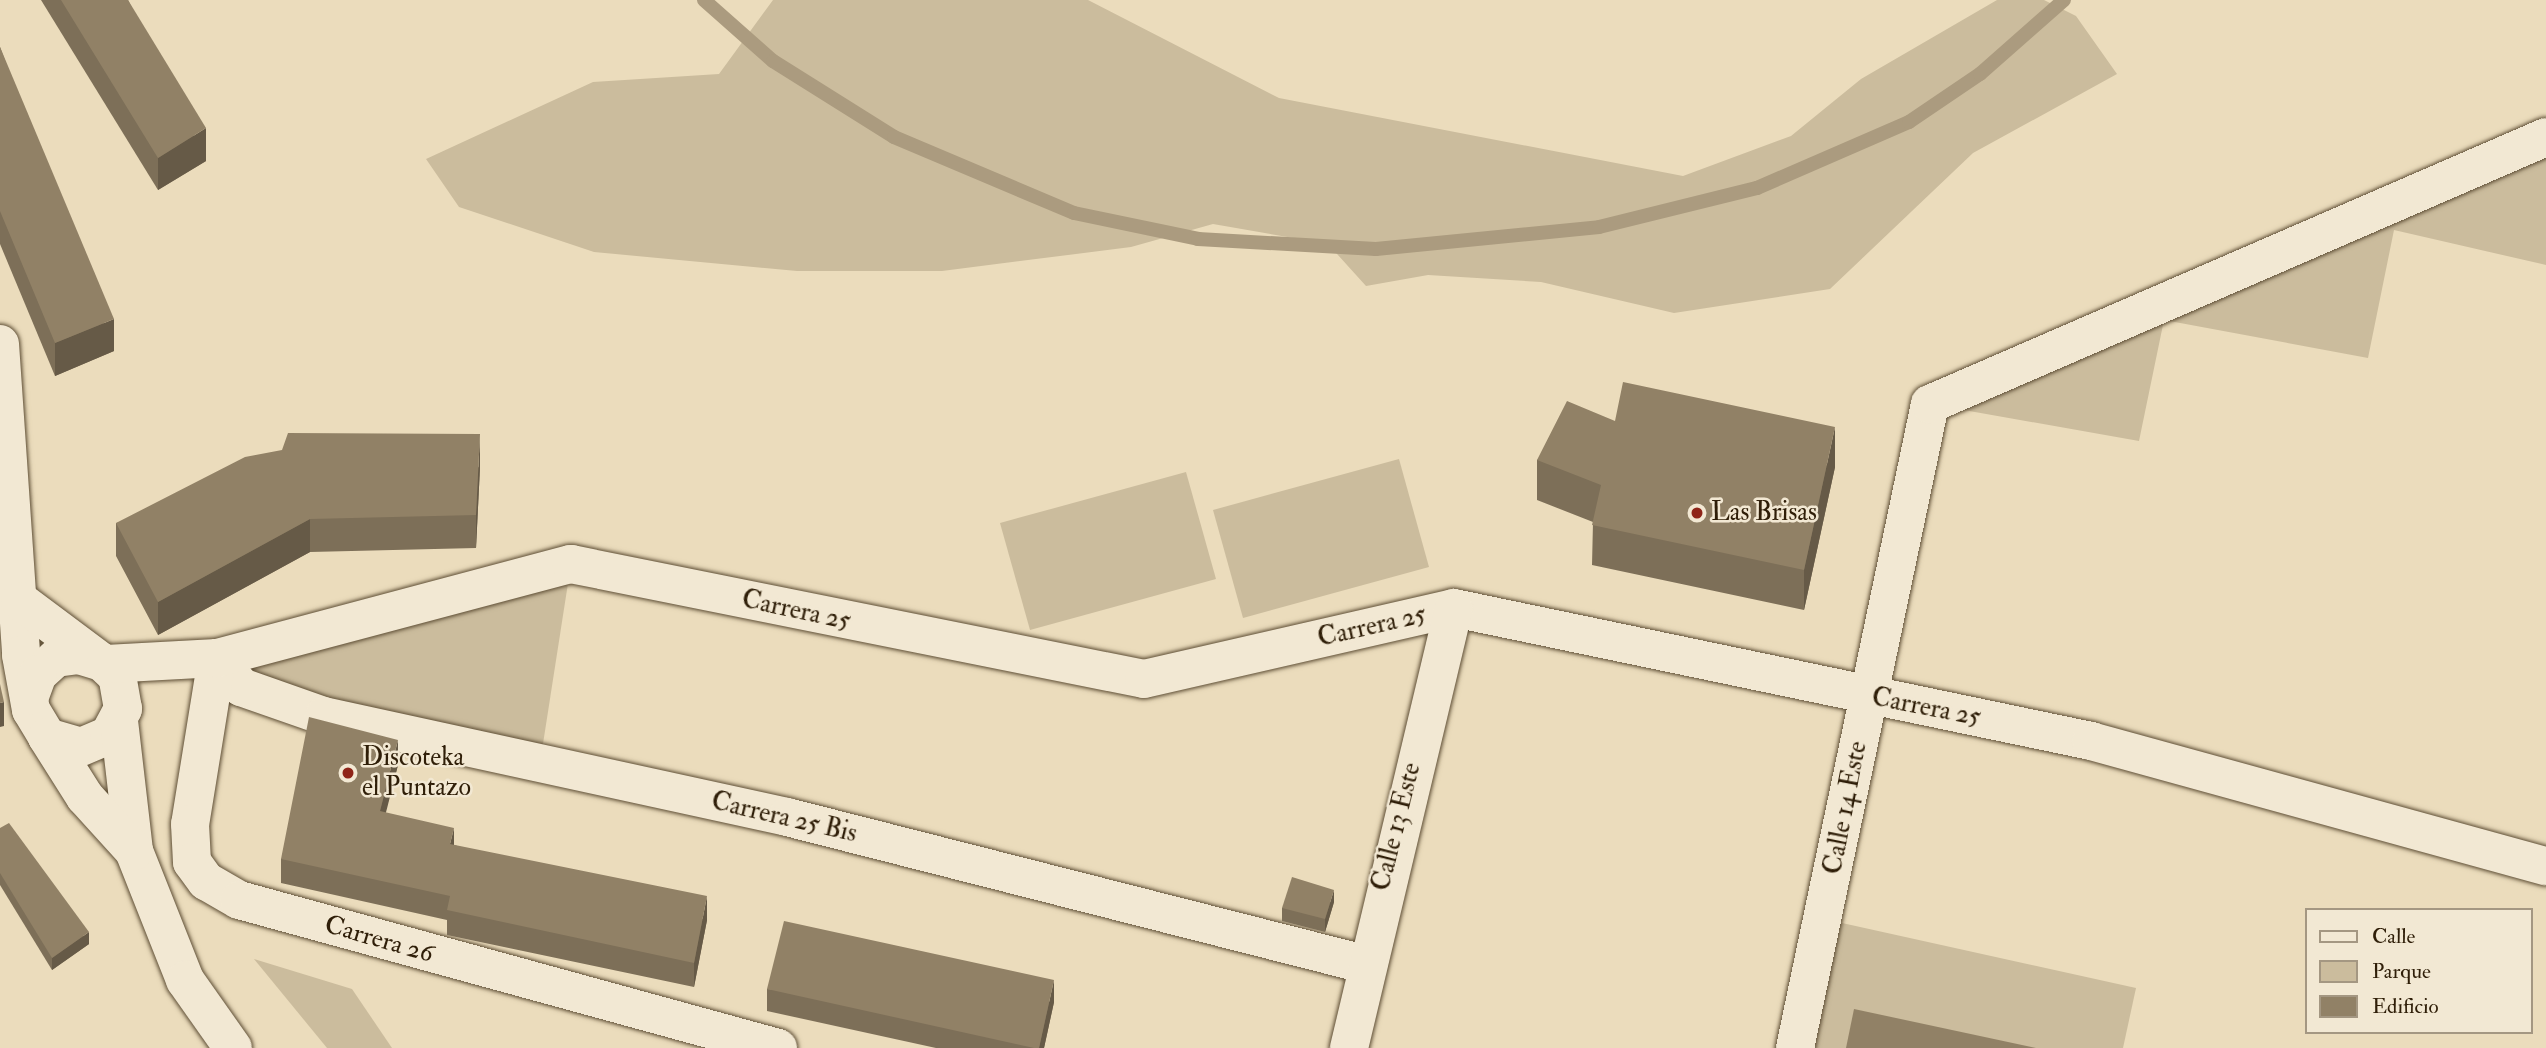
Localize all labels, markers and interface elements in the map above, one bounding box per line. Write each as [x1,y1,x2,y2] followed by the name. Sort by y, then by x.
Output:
[1711,497,1817,529] place label: Las Brisas
[1689,505,1705,521] marker: Las Brisas
[739,584,853,638] street label: Carrera 25
[1315,599,1429,655] street label: Carrera 25
[1869,682,1983,734] street label: Carrera 25
[1818,739,1874,877] street label: Calle 14 Este
[362,742,471,804] place label: Discoteka el Puntazo
[1366,760,1428,894] street label: Calle 13 Este
[340,765,356,781] marker: Discoteka el Puntazo
[708,786,860,850] street label: Carrera 25 Bis
[2304,908,2532,1034] legend
[321,910,437,970] street label: Carrera 26
[2372,923,2415,950] text: Calle
[2372,958,2431,985] text: Parque
[2372,993,2439,1020] text: Edificio

